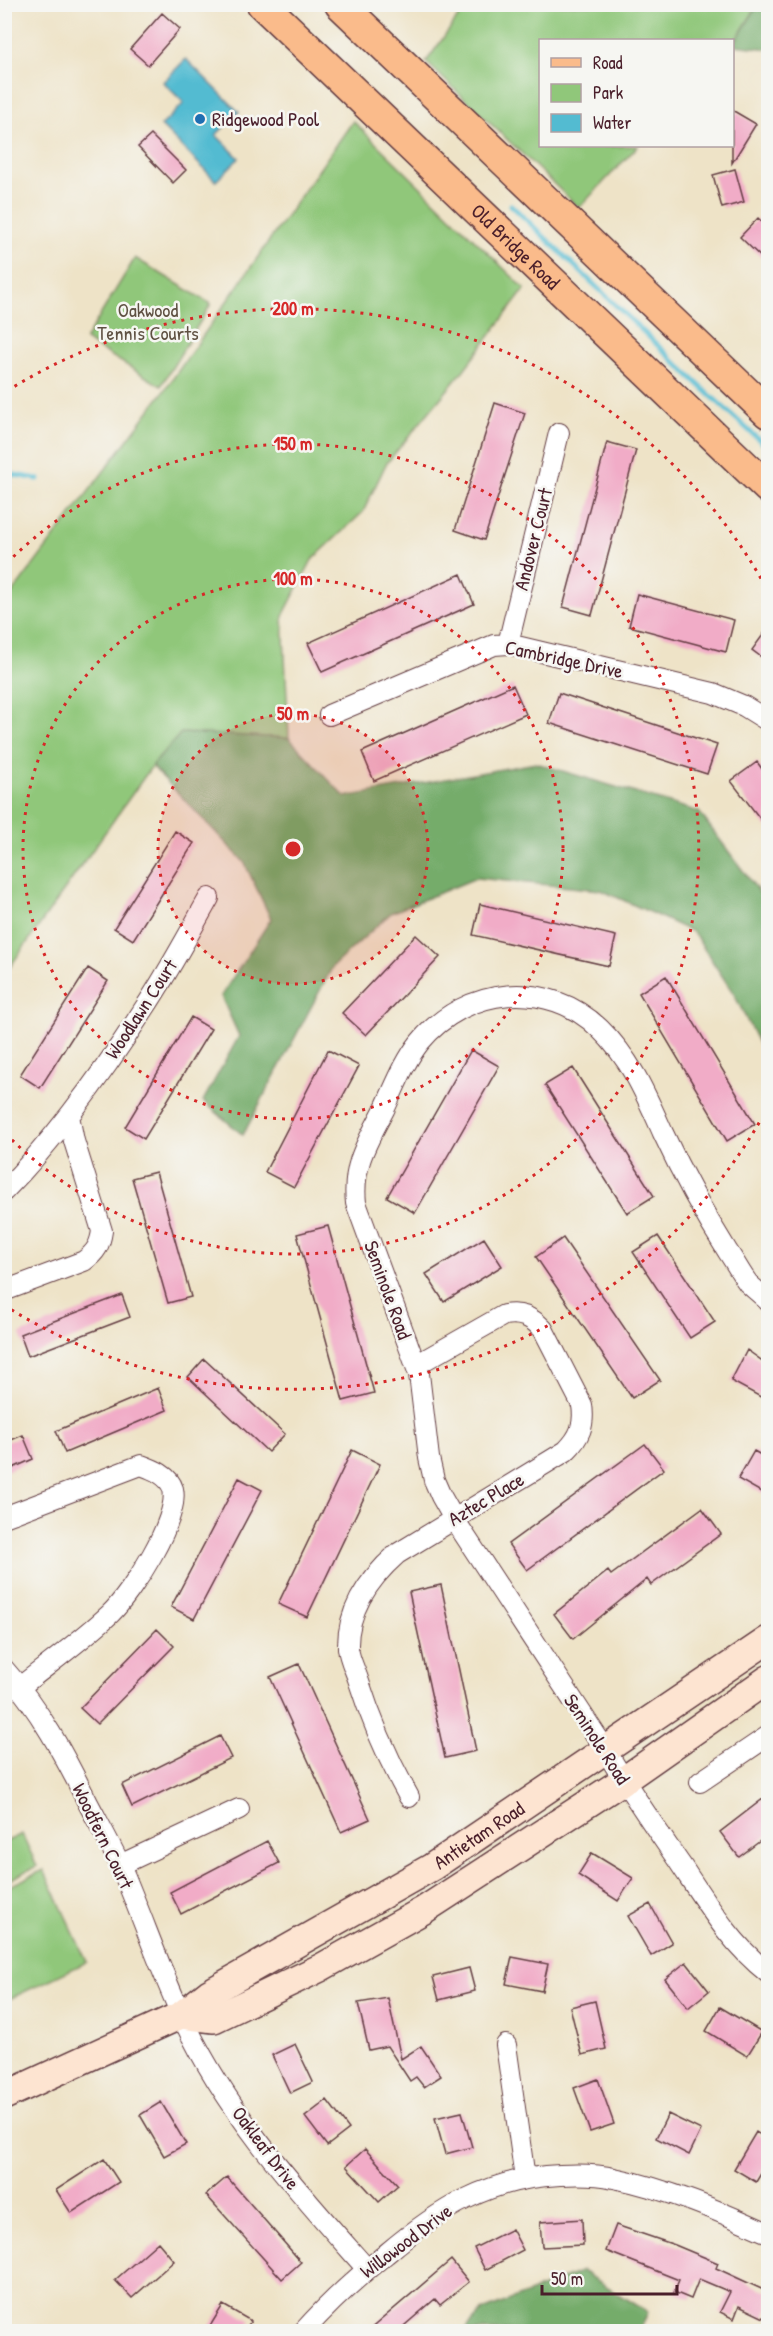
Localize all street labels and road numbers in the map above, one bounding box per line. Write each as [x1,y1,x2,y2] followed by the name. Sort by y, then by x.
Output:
[466,197,566,295] street label: Old Bridge Road
[507,484,559,593] street label: Andover Court
[503,633,625,684] street label: Cambridge Drive
[98,953,184,1064] street label: Woodlawn Court
[358,1237,419,1343] street label: Seminole Road
[443,1465,529,1532] street label: Aztec Place
[558,1688,637,1789] street label: Seminole Road
[66,1778,141,1894] street label: Woodfern Court
[428,1795,529,1875] street label: Antietam Road
[226,2101,307,2195] street label: Oakleaf Drive
[354,2197,457,2284] street label: Willowood Drive

